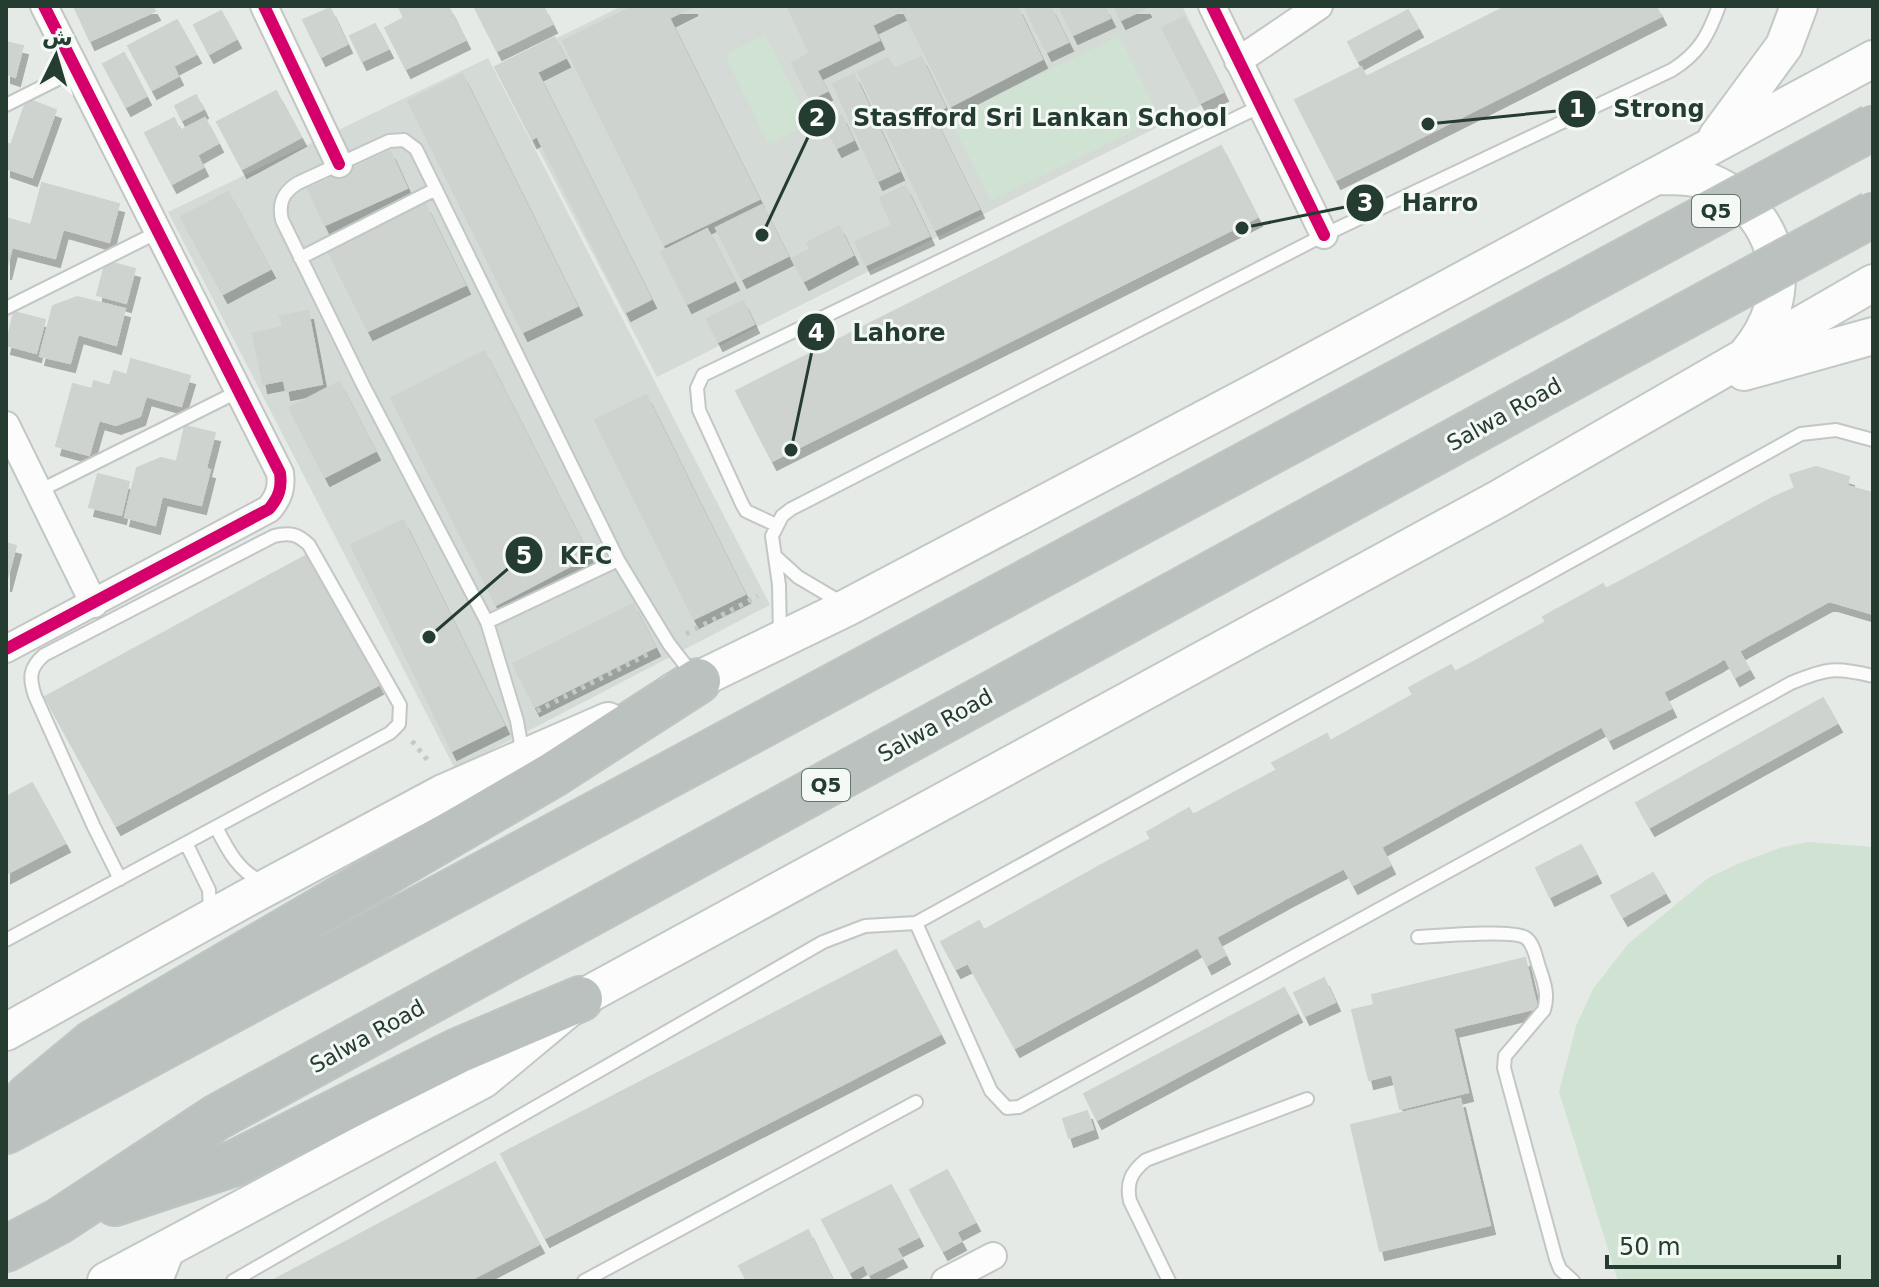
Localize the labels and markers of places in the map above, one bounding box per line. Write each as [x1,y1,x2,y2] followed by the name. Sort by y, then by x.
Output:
[1557,85,1720,133] callout: Strong
[797,94,1243,142] callout: Stasfford Sri Lankan School
[1345,179,1494,227] callout: Harro
[796,308,962,356] callout: Lahore
[504,531,628,579] callout: KFC

